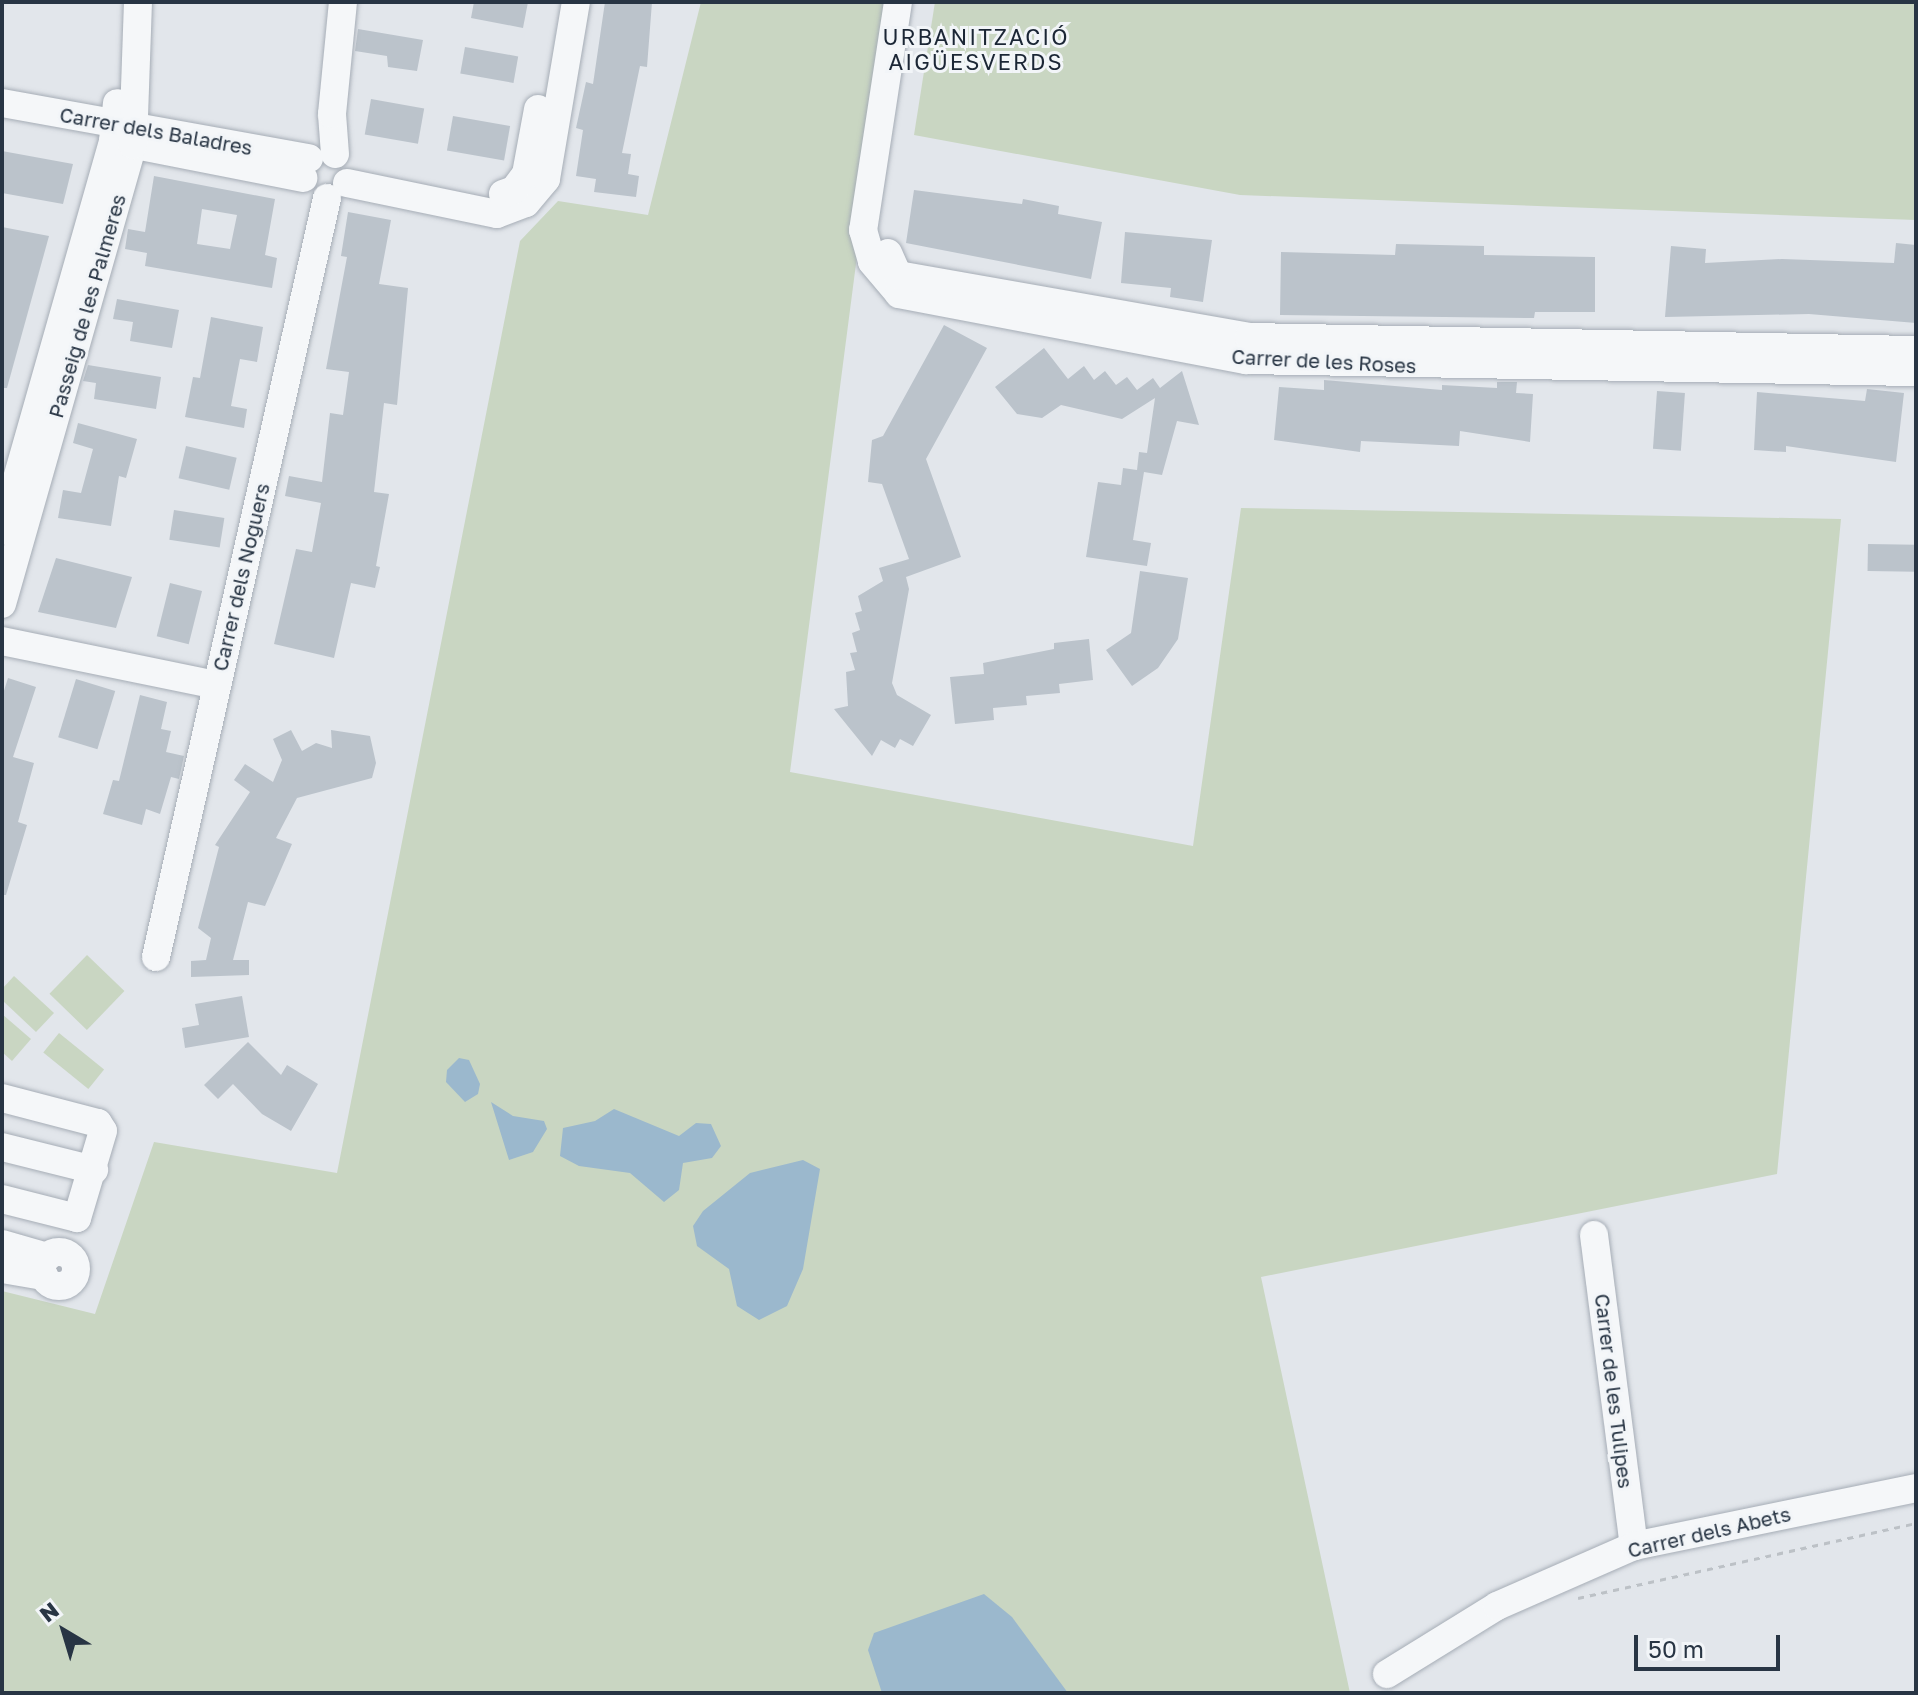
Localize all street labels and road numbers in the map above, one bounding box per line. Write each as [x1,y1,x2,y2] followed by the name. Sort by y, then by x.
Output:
[58,102,254,160] street label: Carrer dels Baladres
[44,191,130,421] street label: Passeig de les Palmeres
[1231,344,1417,378] street label: Carrer de les Roses
[208,481,274,673] street label: Carrer dels Noguers
[1590,1292,1638,1490] street label: Carrer de les Tulipes
[1625,1502,1793,1562] street label: Carrer dels Abets

